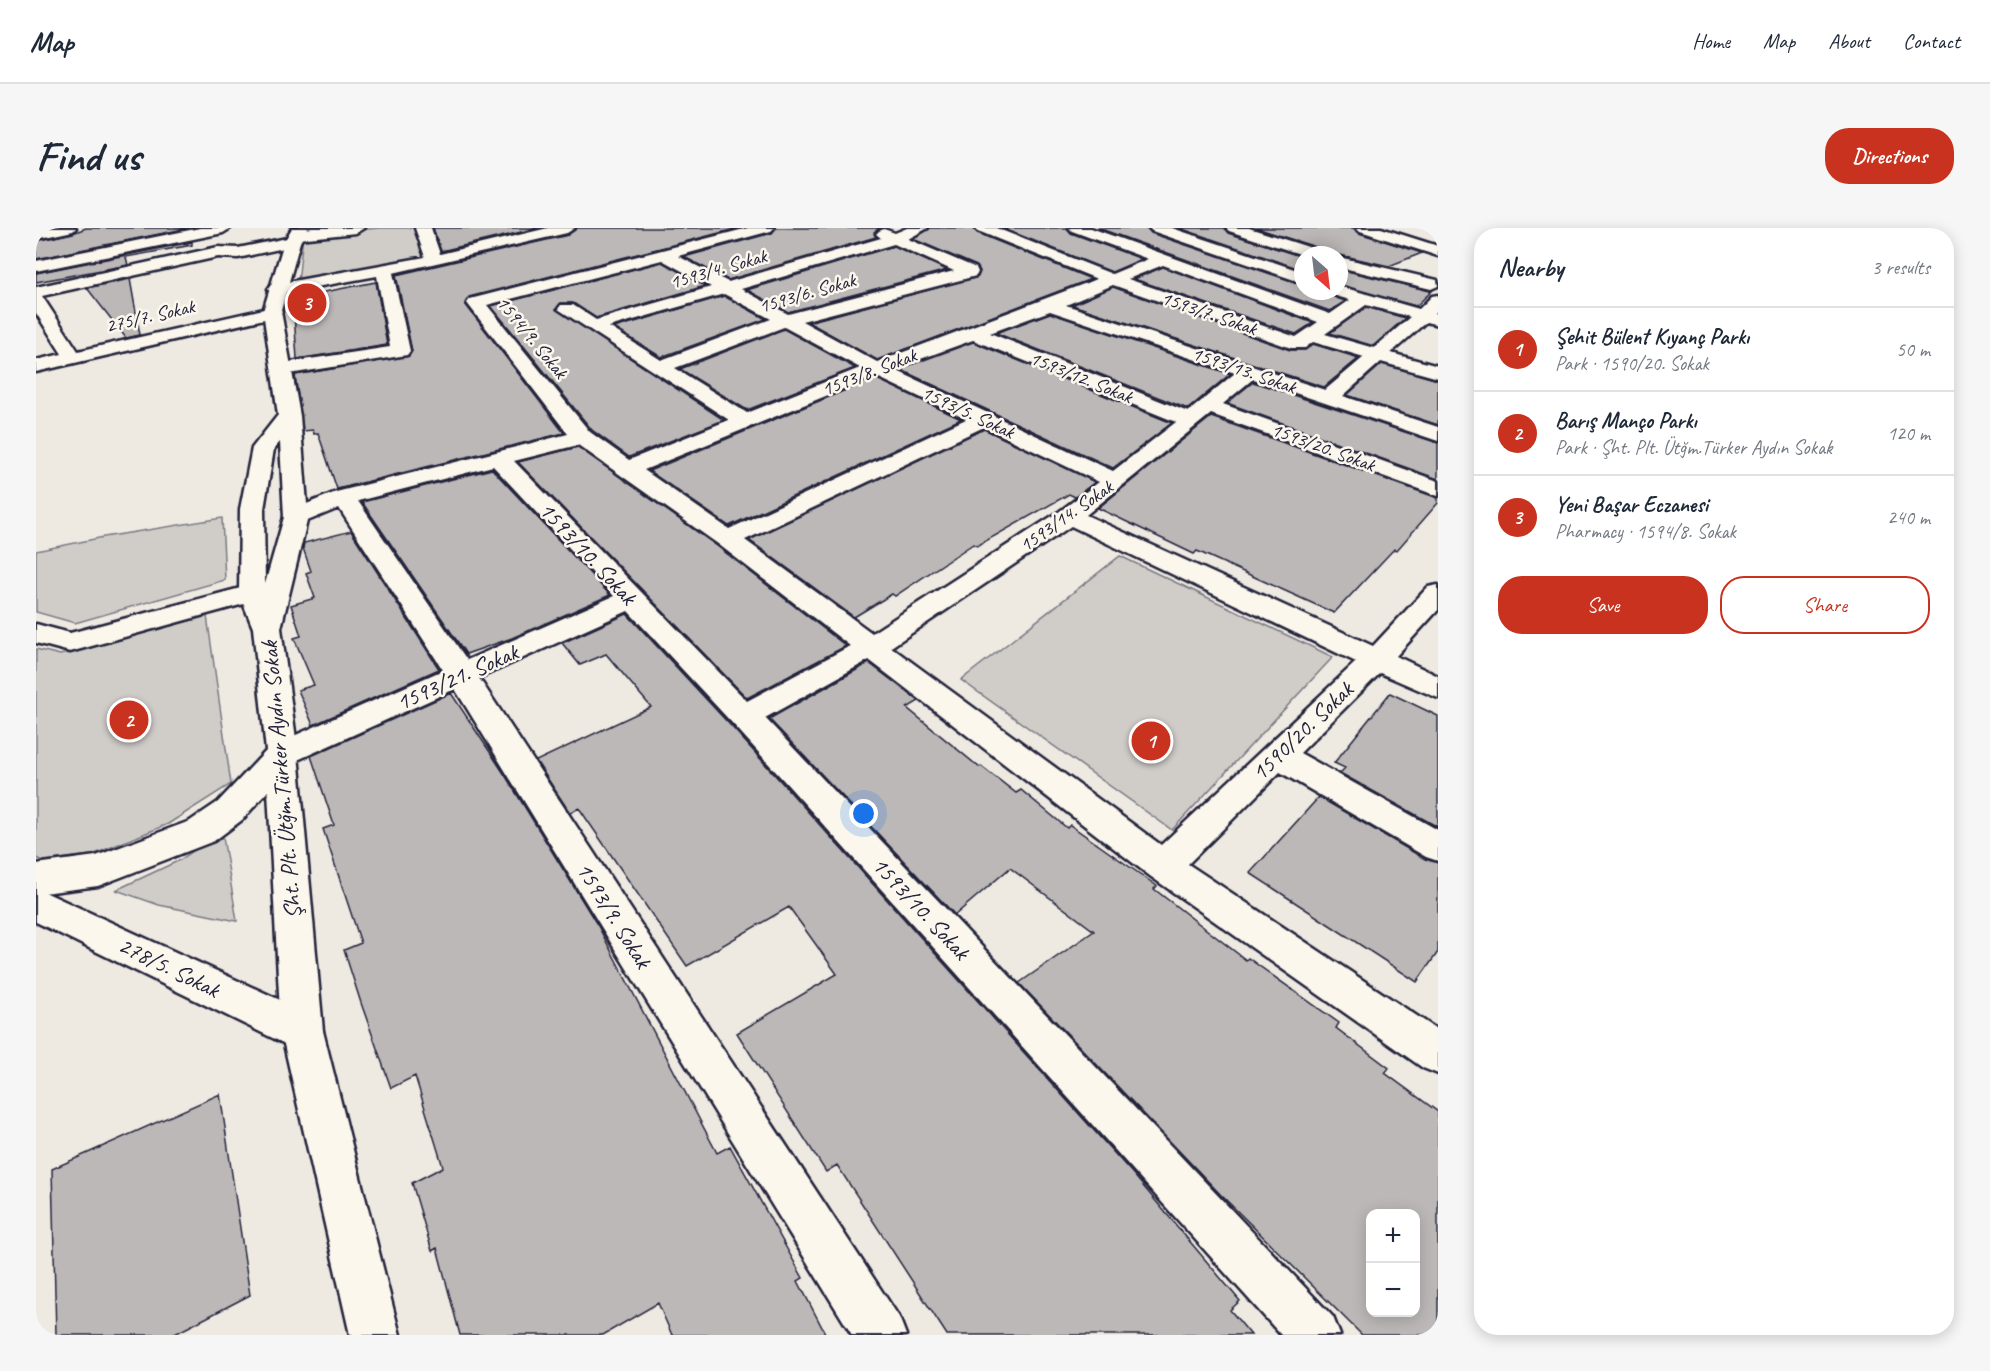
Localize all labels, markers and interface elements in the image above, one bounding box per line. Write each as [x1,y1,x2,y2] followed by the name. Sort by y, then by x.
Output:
[30,24,73,59] text: Map
[1692,28,1730,54] text: Home
[1763,28,1795,54] text: Map
[1828,28,1870,54] text: About
[1903,28,1960,54] text: Contact
[1825,128,1954,184] button: Directions
[36,130,141,183] text: Find us
[667,243,771,295] street label: 1593/4. Sokak
[1294,246,1348,300] north arrow
[1498,251,1563,284] text: Nearby
[1871,255,1930,280] text: 3 results
[756,267,860,319] street label: 1593/6. Sokak
[288,280,326,326] pin: 3
[1158,285,1262,342] street label: 1593/7. Sokak
[491,290,574,385] street label: 1594/9. Sokak
[103,293,199,338] street label: 275/7. Sokak
[1555,323,1749,351] text: Şehit Bülent Kıyanç Parkı
[1513,337,1522,362] text: 1
[1896,337,1930,362] text: 50 m
[1189,341,1301,400] street label: 1593/13. Sokak
[818,342,922,402] street label: 1593/8. Sokak
[1026,345,1138,410] street label: 1593/12. Sokak
[1555,351,1709,376] text: Park · 1590/20. Sokak
[918,380,1020,445] street label: 1593/5. Sokak
[1555,407,1697,435] text: Barış Manço Parkı
[1268,417,1380,478] street label: 1593/20. Sokak
[1513,421,1522,446] text: 2
[1887,421,1930,446] text: 120 m
[1555,435,1832,460] text: Park · Şht. Plt. Ütğm.Türker Aydın Sokak
[1014,474,1119,557] street label: 1593/14. Sokak
[1555,491,1708,519] text: Yeni Başar Eczanesi
[533,495,645,613] street label: 1593/10. Sokak
[1513,505,1522,530] text: 3
[1887,505,1930,530] text: 240 m
[1555,519,1736,544] text: Pharmacy · 1594/8. Sokak
[1498,576,1708,634] button: Save
[1720,576,1930,634] button: Share
[391,636,525,717] street label: 1593/21. Sokak
[254,638,308,920] street label: Şht. Plt. Ütğm.Türker Aydın Sokak
[1245,673,1361,787] street label: 1590/20. Sokak
[110,698,148,742] pin: 2
[1132,718,1170,764] pin: 1
[849,799,878,828] your location
[866,850,978,968] street label: 1593/10. Sokak
[570,856,660,976] street label: 1593/9. Sokak
[114,930,226,1005] street label: 278/5. Sokak
[1366,1209,1420,1317] map controls
[1366,1209,1420,1263] button: +
[1366,1263,1420,1317] button: −

